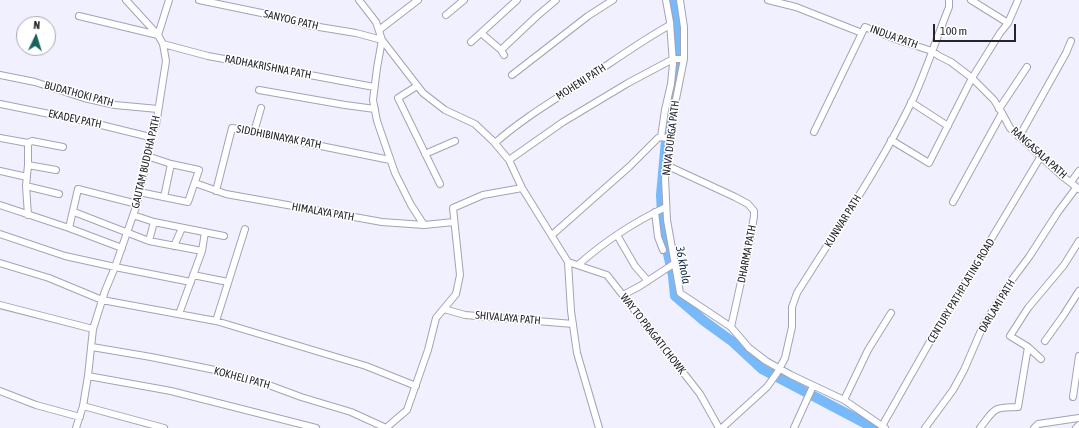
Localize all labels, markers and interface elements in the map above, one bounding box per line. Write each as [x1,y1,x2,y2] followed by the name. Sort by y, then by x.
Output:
[262,7,320,33] street label: SANYOG PATH
[16,16,56,56] north arrow
[935,16,1018,42] scale bar
[33,19,40,31] text: N
[868,22,920,52] street label: INDUA PATH
[940,24,967,38] text: 100 m
[224,52,312,82] street label: RADHAKRISHNA PATH
[554,61,608,103] street label: MOHENI PATH
[43,78,115,110] street label: BUDATHOKI PATH
[660,100,682,176] street label: NAVA DURGA PATH
[47,107,103,131] street label: EKADEV PATH
[129,114,163,210] street label: GAUTAM BUDDHA PATH
[236,122,322,152] street label: SIDDHIBINAYAK PATH
[1008,124,1070,182] street label: RANGASALA PATH
[822,192,864,250] street label: KUNWAR PATH
[291,200,355,224] street label: HIMALAYA PATH
[735,224,759,284] street label: DHARMA PATH
[924,236,998,346] street label: CENTURY PATHPLATING ROAD
[672,245,694,285] water label: 36 khola
[976,277,1018,335] street label: DARLAMI PATH
[617,291,689,377] street label: WAY TO PRAGATI CHOWK
[475,309,541,327] street label: SHIVALAYA PATH
[212,364,272,392] street label: KOKHELI PATH

